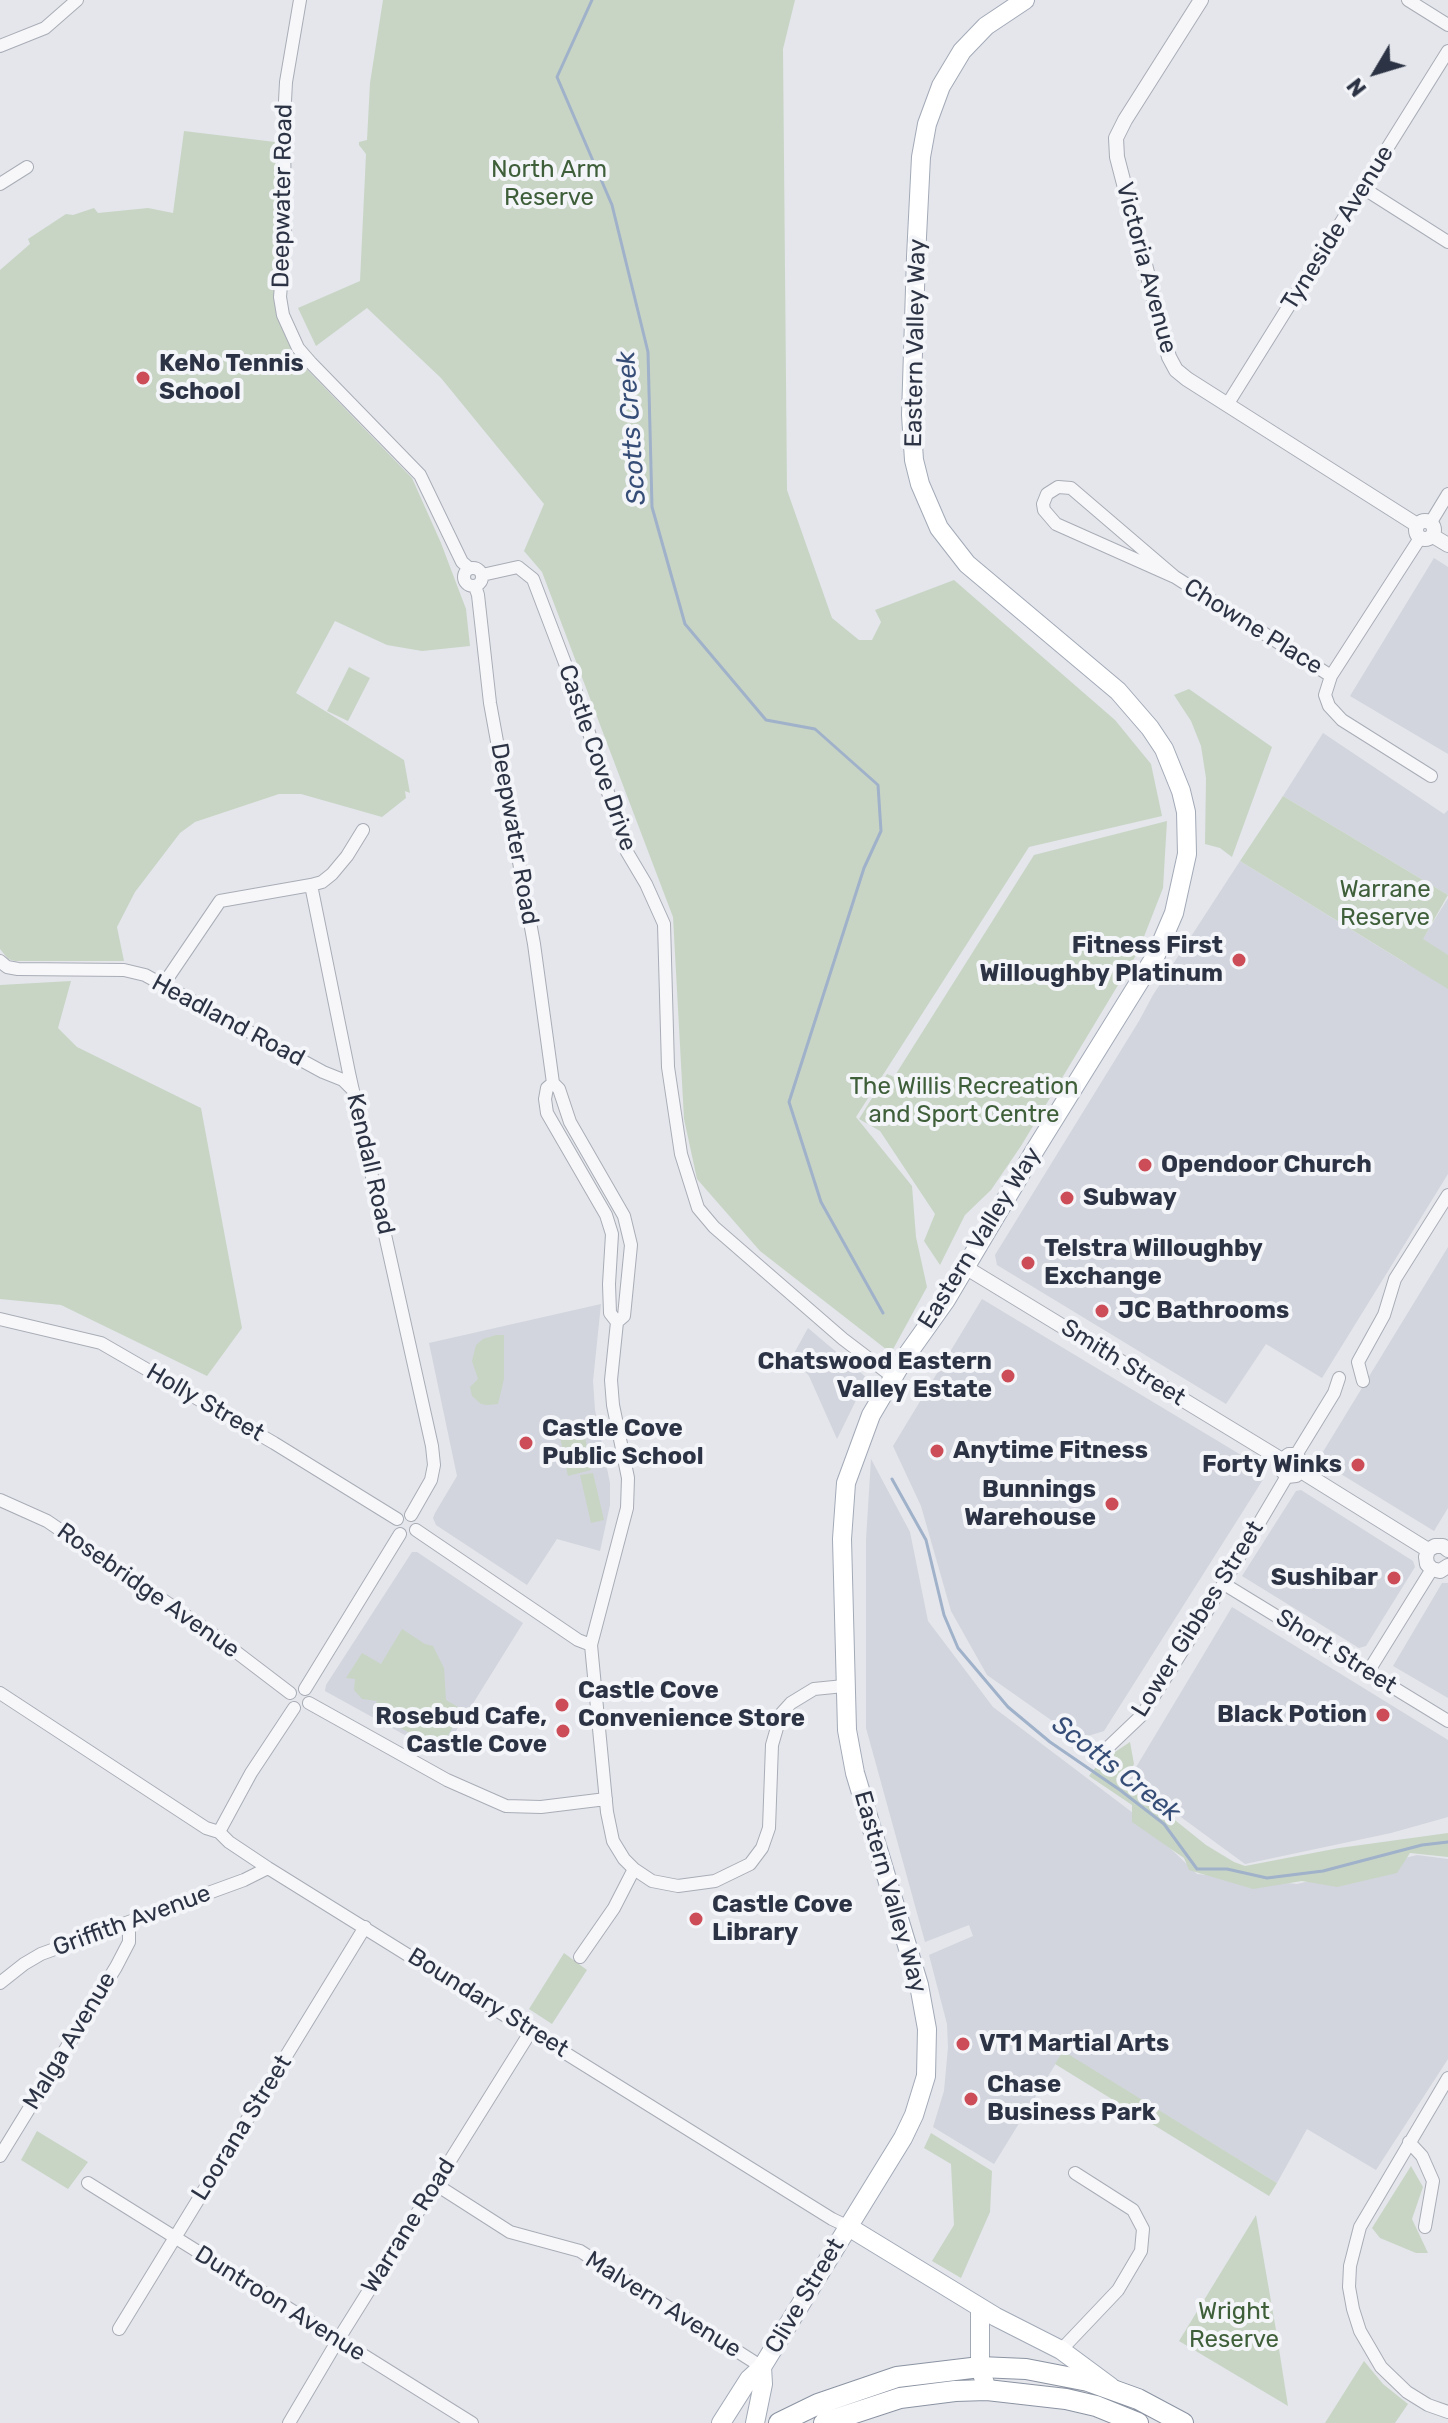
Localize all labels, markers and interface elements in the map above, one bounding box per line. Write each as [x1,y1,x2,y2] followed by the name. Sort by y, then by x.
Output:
[1336,32,1416,112] north arrow
[1341,73,1372,102] text: N
[267,104,299,288] street label: Deepwater Road
[1276,140,1400,316] street label: Tyneside Avenue
[491,156,607,212] park label: North Arm Reserve
[1109,179,1183,357] street label: Victoria Avenue
[900,238,932,448] street label: Eastern Valley Way
[159,350,304,406] place label: KeNo Tennis School
[611,350,653,506] water label: Scotts Creek
[134,369,152,387] marker: KeNo Tennis School
[1178,573,1328,681] street label: Chowne Place
[552,661,642,855] street label: Castle Cove Drive
[484,741,544,927] street label: Deepwater Road
[1339,876,1431,932] park label: Warrane Reserve
[980,932,1223,988] place label: Fitness First Willoughby Platinum
[1230,951,1248,969] marker: Fitness First Willoughby Platinum
[147,969,309,1073] street label: Headland Road
[849,1073,1079,1129] park label: The Willis Recreation and Sport Centre
[340,1091,400,1237] street label: Kendall Road
[912,1142,1048,1334] street label: Eastern Valley Way
[1161,1151,1372,1179] place label: Opendoor Church
[1136,1156,1154,1174] marker: Opendoor Church
[1083,1184,1177,1212] place label: Subway
[1058,1189,1076,1207] marker: Subway
[1044,1235,1263,1291] place label: Telstra Willoughby Exchange
[1019,1254,1037,1272] marker: Telstra Willoughby Exchange
[1118,1297,1289,1325] place label: JC Bathrooms
[1093,1302,1111,1320] marker: JC Bathrooms
[1055,1313,1191,1413] street label: Smith Street
[758,1348,992,1404] place label: Chatswood Eastern Valley Estate
[141,1358,269,1448] street label: Holly Street
[999,1367,1017,1385] marker: Chatswood Eastern Valley Estate
[542,1415,704,1471] place label: Castle Cove Public School
[517,1434,535,1452] marker: Castle Cove Public School
[953,1437,1148,1465] place label: Anytime Fitness
[928,1442,946,1460] marker: Anytime Fitness
[1202,1451,1342,1479] place label: Forty Winks
[1349,1456,1367,1474] marker: Forty Winks
[964,1476,1096,1532] place label: Bunnings Warehouse
[1103,1495,1121,1513] marker: Bunnings Warehouse
[1126,1516,1270,1722] street label: Lower Gibbes Street
[51,1517,245,1665] street label: Rosebridge Avenue
[1271,1564,1378,1592] place label: Sushibar
[1385,1569,1403,1587] marker: Sushibar
[1270,1603,1402,1701] street label: Short Street
[578,1677,805,1733] place label: Castle Cove Convenience Store
[553,1696,571,1714] marker: Castle Cove Convenience Store
[1217,1701,1367,1729] place label: Black Potion
[375,1703,547,1759] place label: Rosebud Cafe, Castle Cove
[1374,1706,1392,1724] marker: Black Potion
[1046,1709,1186,1829] water label: Scotts Creek
[554,1722,572,1740] marker: Rosebud Cafe, Castle Cove
[847,1788,933,1996] street label: Eastern Valley Way
[49,1879,215,1963] street label: Griffith Avenue
[712,1891,853,1947] place label: Castle Cove Library
[687,1910,705,1928] marker: Castle Cove Library
[402,1942,574,2064] street label: Boundary Street
[18,1967,122,2115] street label: Malga Avenue
[979,2030,1169,2058] place label: VT1 Martial Arts
[954,2035,972,2053] marker: VT1 Martial Arts
[186,2050,298,2206] street label: Loorana Street
[987,2071,1156,2127] place label: Chase Business Park
[962,2090,980,2108] marker: Chase Business Park
[356,2153,462,2299] street label: Warrane Road
[759,2233,851,2359] street label: Clive Street
[189,2240,371,2368] street label: Duntroon Avenue
[580,2246,746,2364] street label: Malvern Avenue
[1189,2298,1279,2354] park label: Wright Reserve

